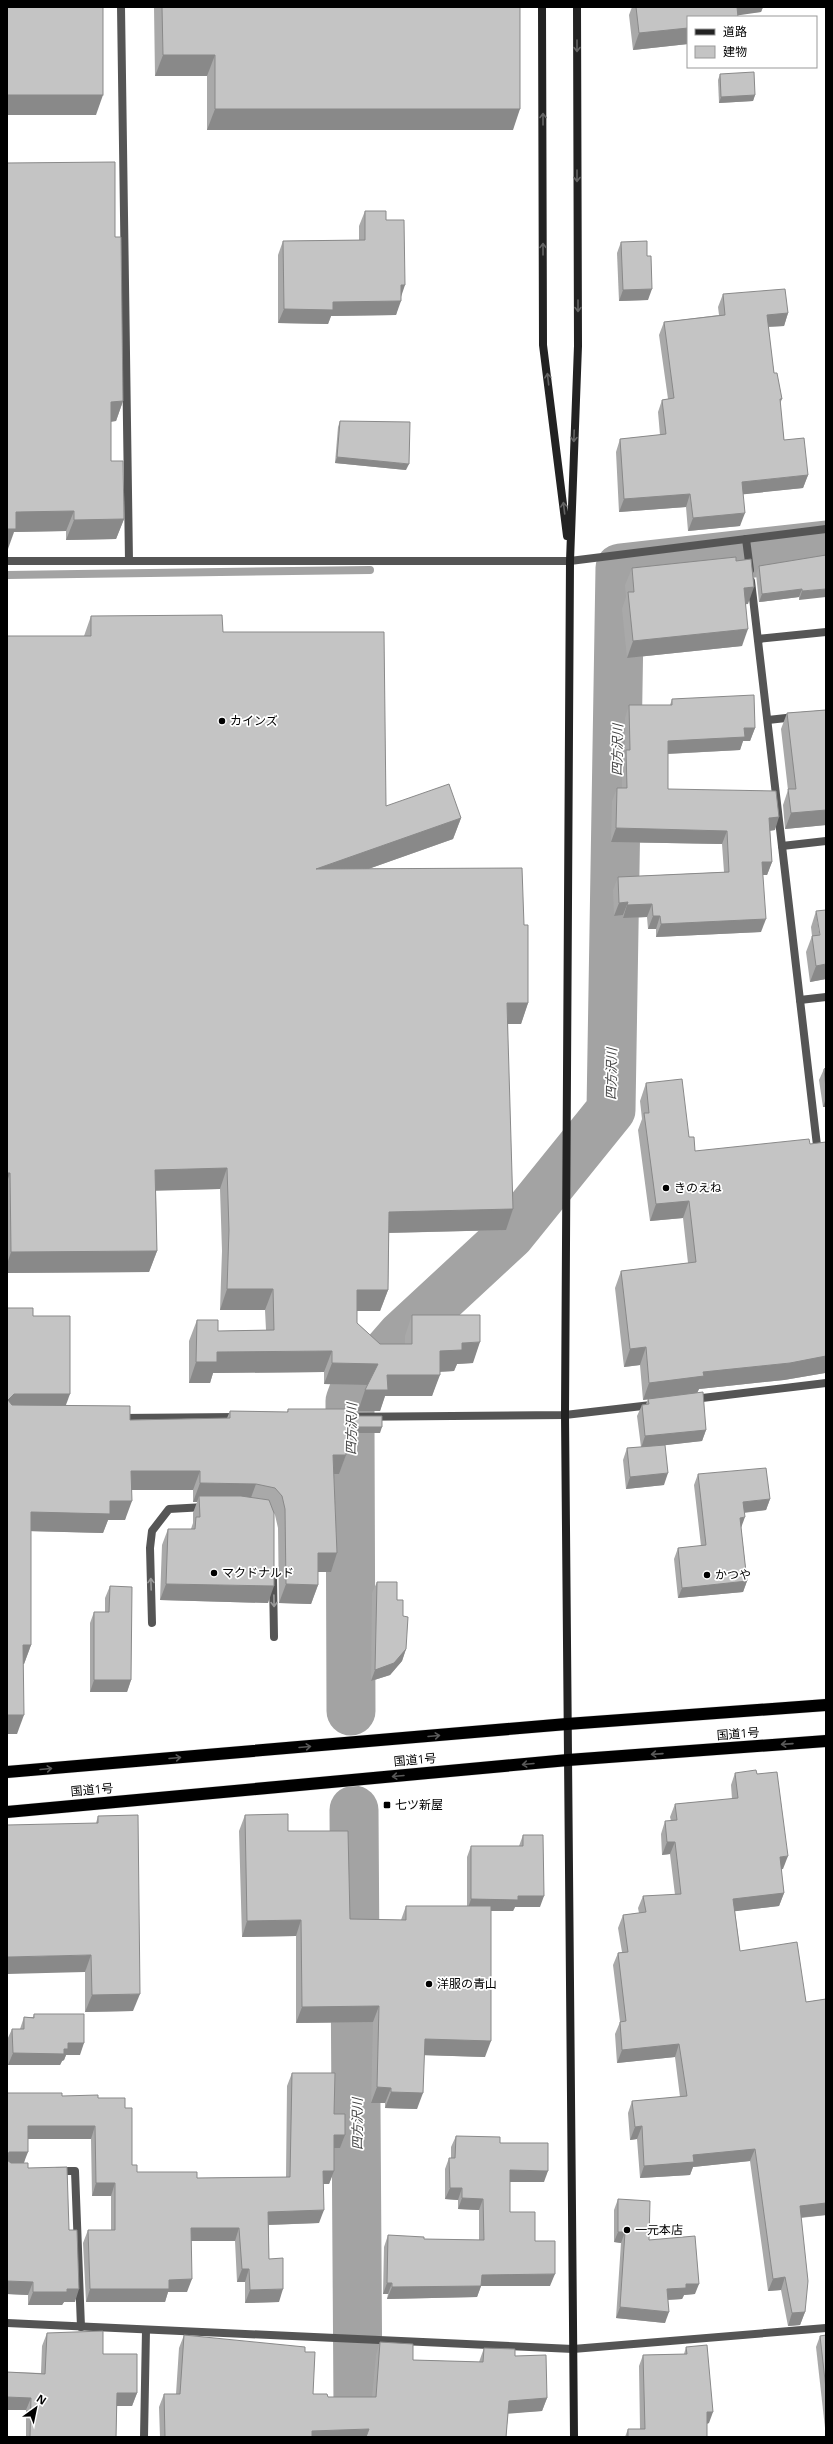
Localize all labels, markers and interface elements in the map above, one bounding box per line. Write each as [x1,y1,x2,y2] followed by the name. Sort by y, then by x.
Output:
[687,16,817,68] legend
[723,23,747,40] text: 道路
[573,39,581,52] one-way arrow
[723,43,747,60] text: 建物
[539,113,547,126] one-way arrow
[573,169,581,182] one-way arrow
[539,243,547,256] one-way arrow
[574,299,582,312] one-way arrow
[544,373,552,386] one-way arrow
[571,429,578,442] one-way arrow
[560,502,567,515] one-way arrow
[230,712,278,729] place label: カインズ
[217,716,227,726] marker: カインズ
[608,722,626,776] water label: 四方沢川
[602,1046,620,1100] water label: 四方沢川
[674,1179,722,1196] place label: きのえね
[661,1183,671,1193] marker: きのえね
[342,1401,360,1455] water label: 四方沢川
[222,1564,294,1581] place label: マクドナルド
[715,1566,751,1583] place label: かつや
[209,1568,219,1578] marker: マクドナルド
[702,1570,712,1580] marker: かつや
[147,1578,155,1591] one-way arrow
[270,1594,278,1607] one-way arrow
[716,1724,760,1743] street label: 国道1号
[427,1732,440,1739] one-way arrow
[781,1741,794,1748] one-way arrow
[298,1743,311,1750] one-way arrow
[393,1749,437,1770] street label: 国道1号
[651,1750,664,1757] one-way arrow
[168,1754,181,1761] one-way arrow
[522,1761,535,1768] one-way arrow
[39,1765,52,1772] one-way arrow
[392,1772,405,1780] one-way arrow
[70,1779,114,1800] street label: 国道1号
[395,1796,443,1813] place label: 七ツ新屋
[382,1800,392,1810] marker: 七ツ新屋
[437,1975,497,1992] place label: 洋服の青山
[424,1979,434,1989] marker: 洋服の青山
[348,2096,366,2150] water label: 四方沢川
[635,2221,683,2238] place label: 一元本店
[622,2225,632,2235] marker: 一元本店
[16,2388,56,2428] north arrow
[34,2390,50,2408] text: N

